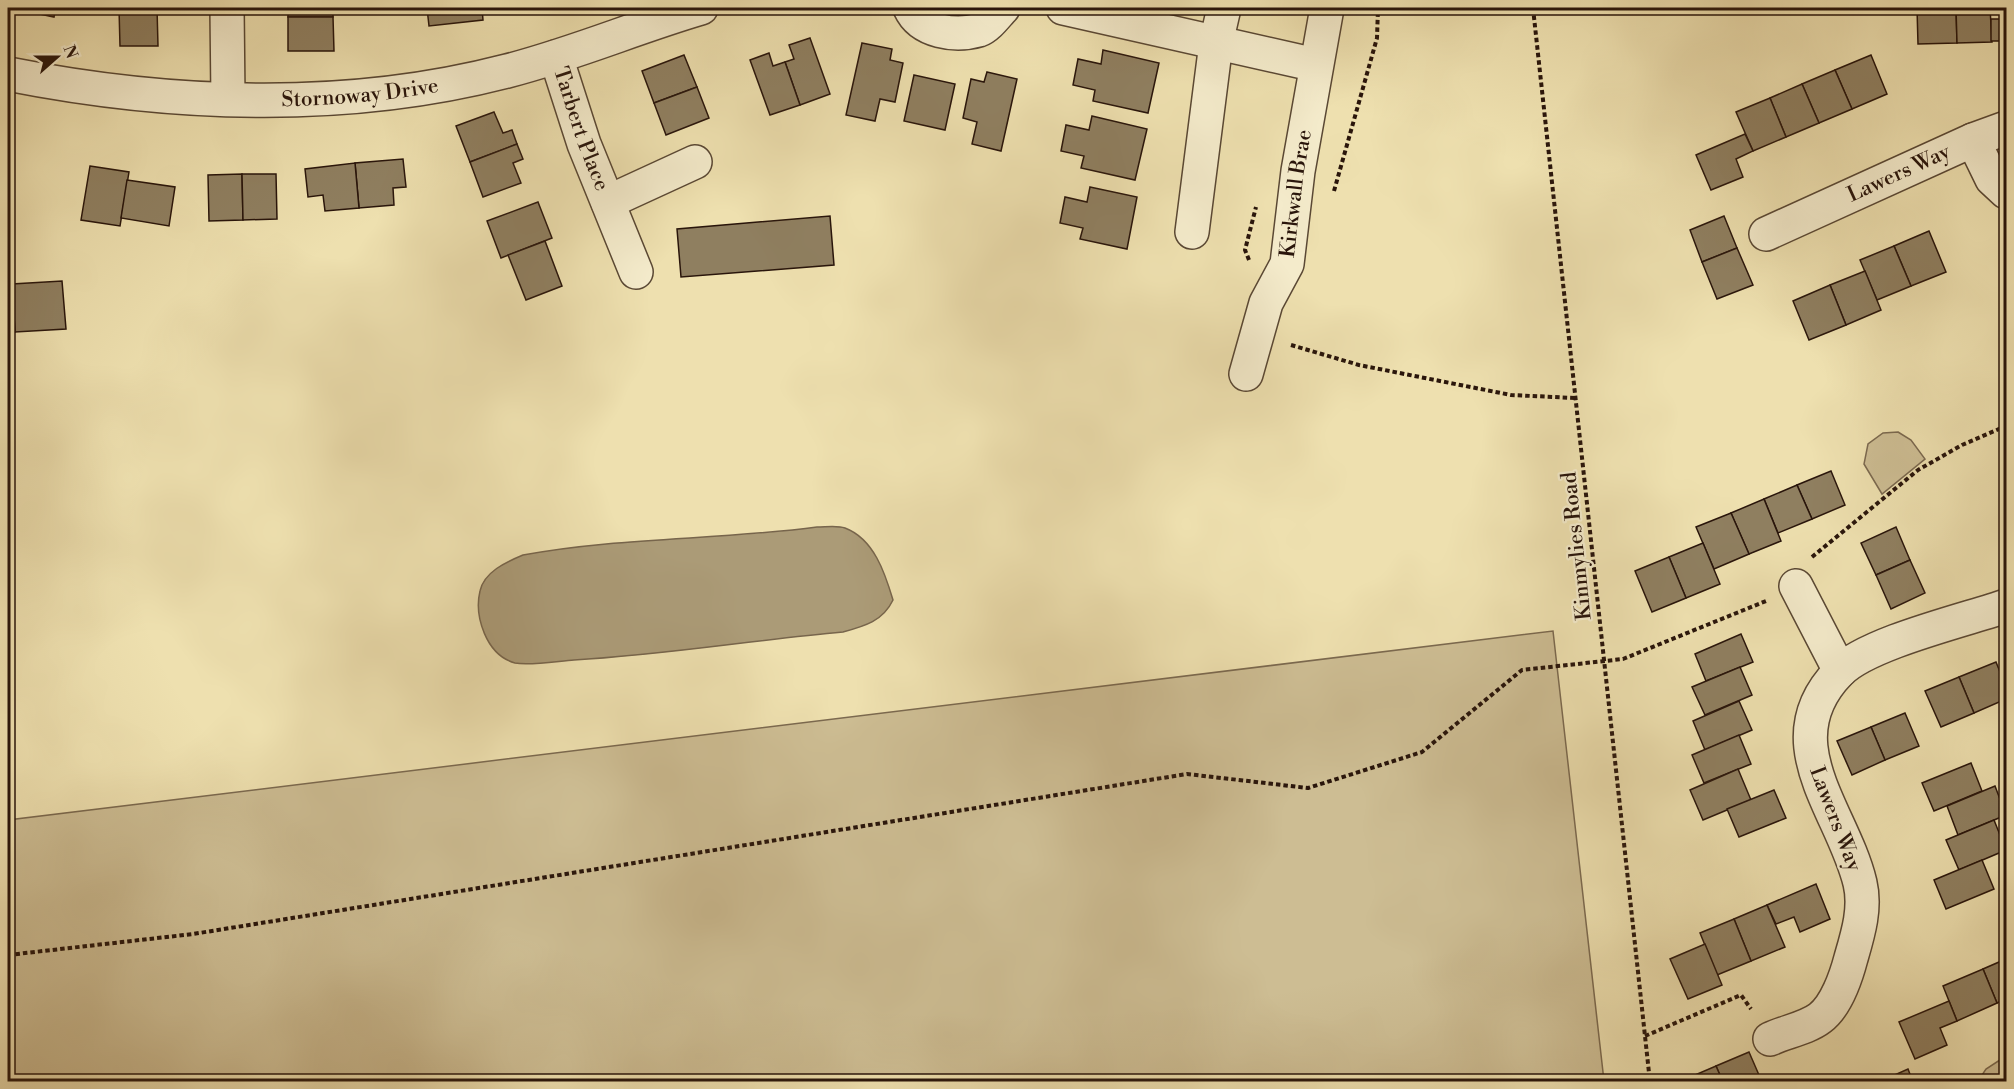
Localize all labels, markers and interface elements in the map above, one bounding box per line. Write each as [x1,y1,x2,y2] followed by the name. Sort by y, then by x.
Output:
[27,27,87,87] north arrow
[58,42,82,62] text: N
[547,64,615,195] street label: Tarbert Place
[281,73,440,113] street label: Stornoway Drive
[1275,128,1318,259] street label: Kirkwall Brae
[1843,139,1955,208] street label: Lawers Way
[1556,470,1598,622] street label: Kinmylies Road
[1803,763,1867,876] street label: Lawers Way

